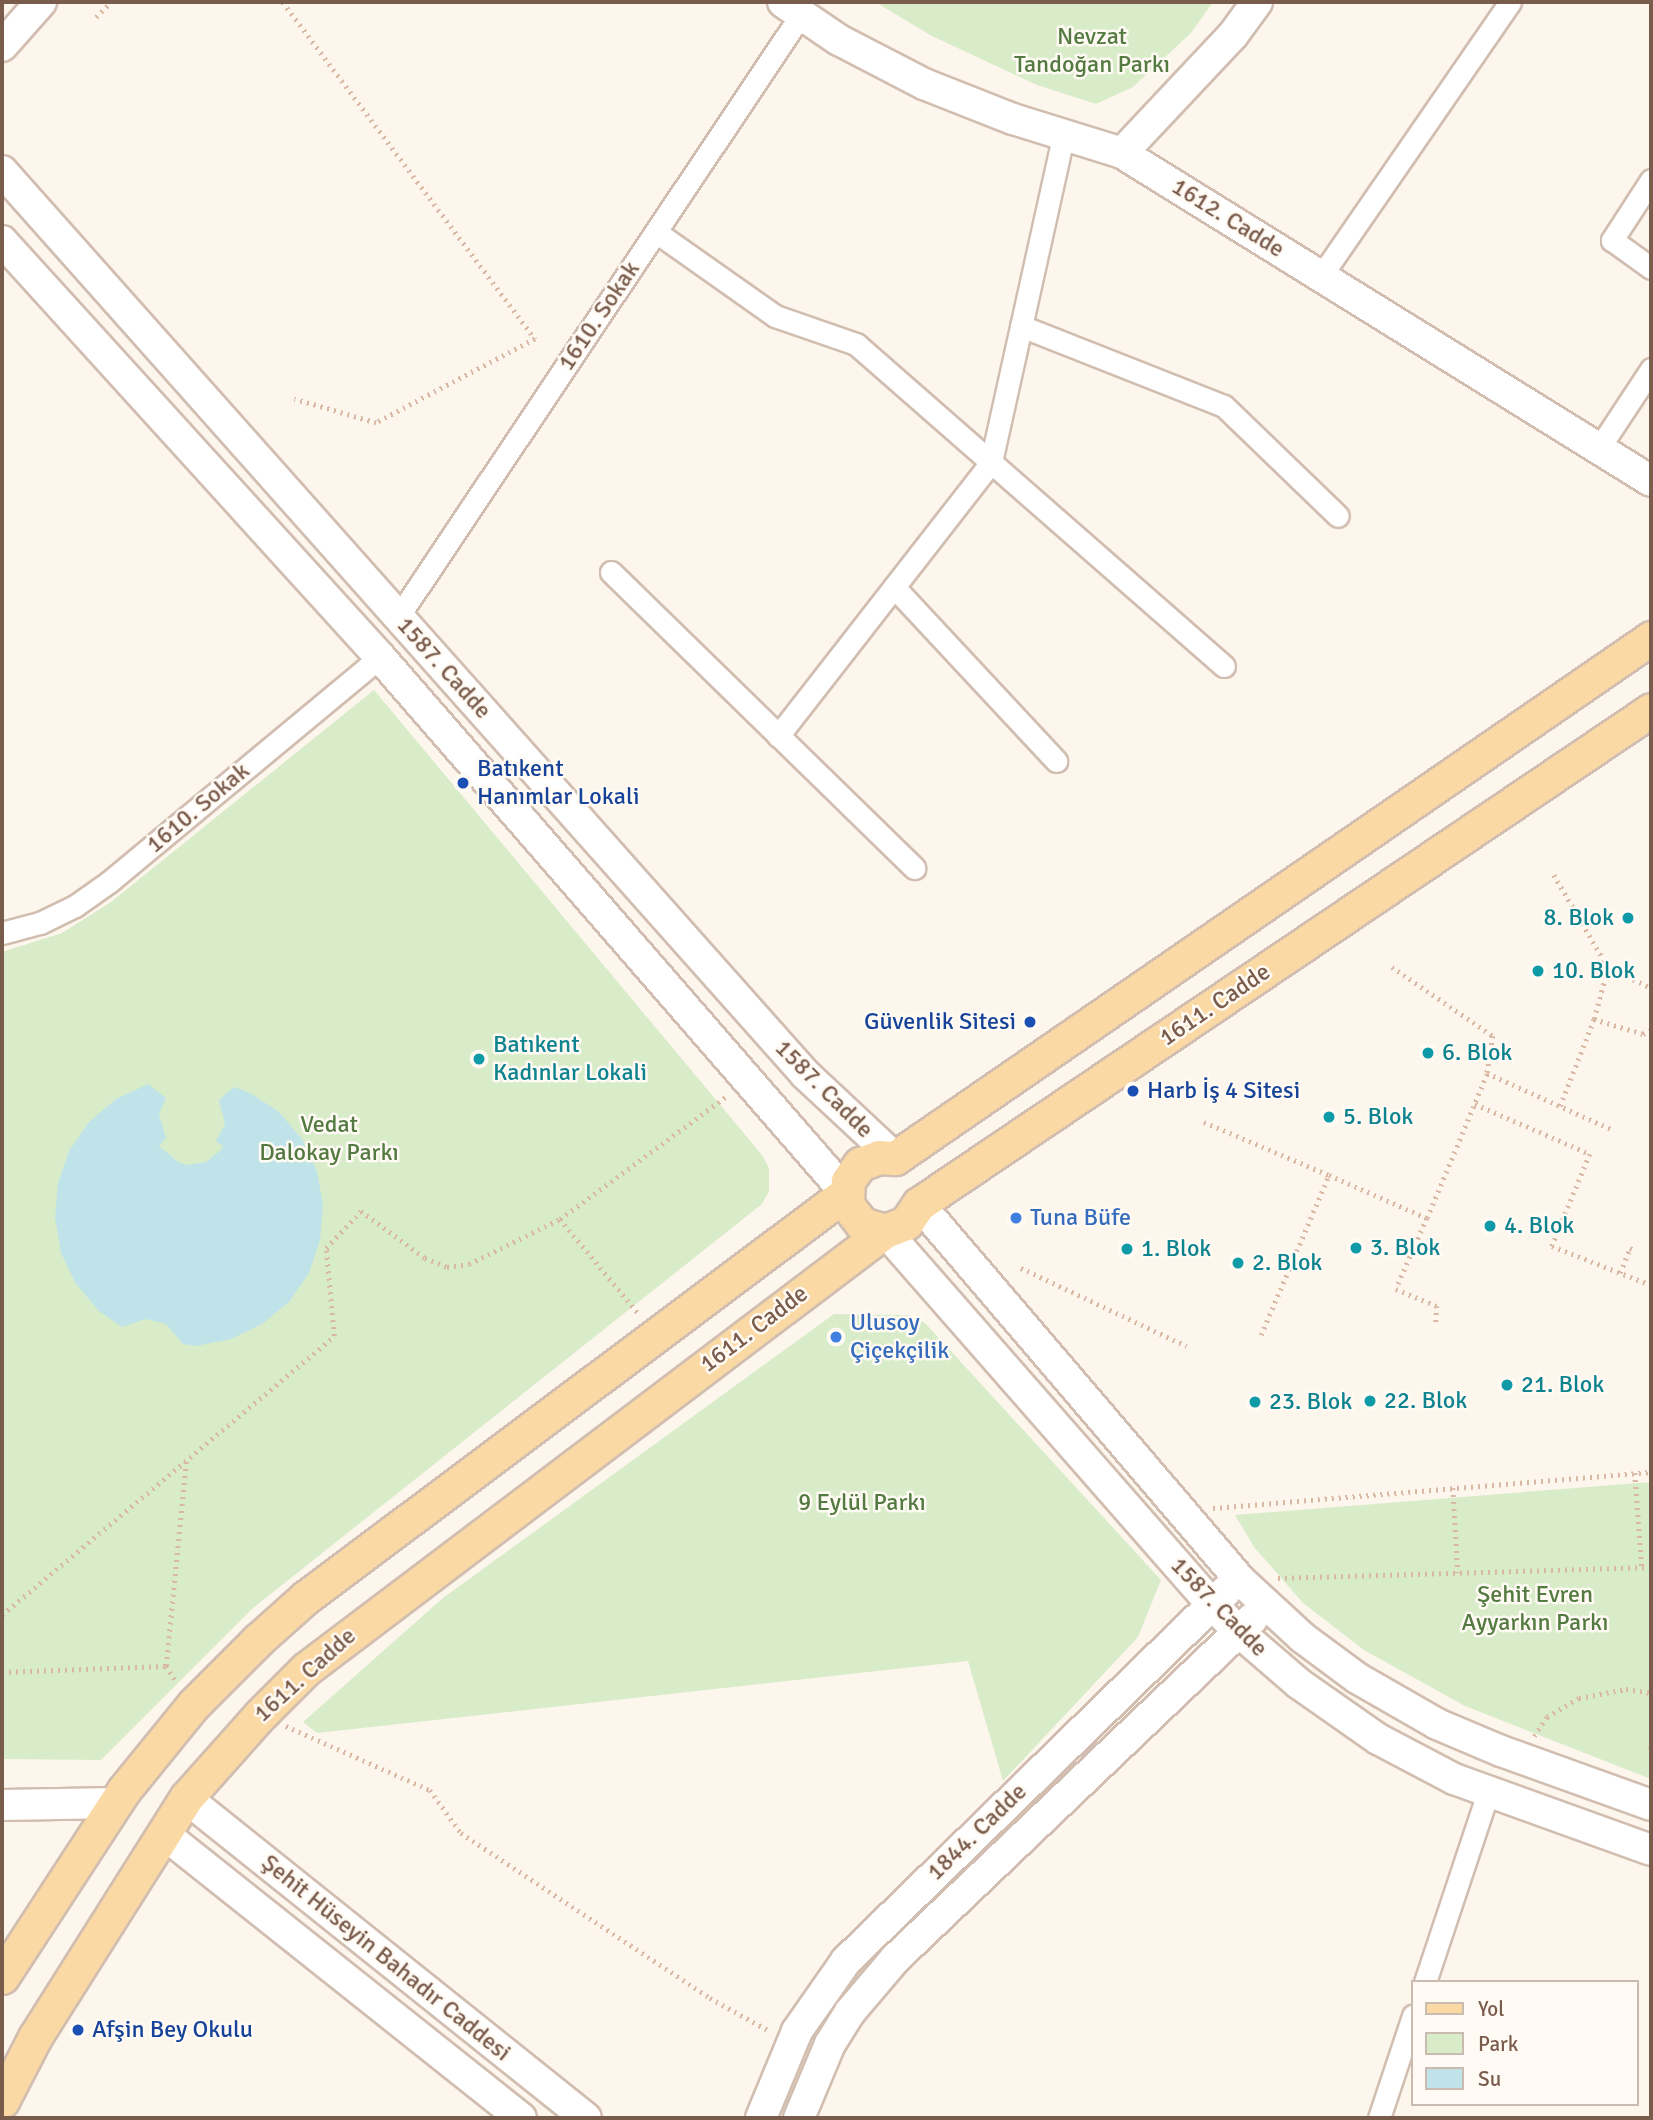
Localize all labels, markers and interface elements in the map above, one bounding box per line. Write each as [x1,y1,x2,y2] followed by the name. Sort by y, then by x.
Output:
[1014,23,1170,79] park label: Nevzat Tandoğan Parkı
[1166,172,1290,264] street label: 1612. Cadde
[552,256,646,376] street label: 1610. Sokak
[391,611,497,725] street label: 1587. Cadde
[477,755,639,811] place label: Batıkent Hanımlar Lokali
[141,757,255,859] street label: 1610. Sokak
[455,775,471,791] marker: Batıkent Hanımlar Lokali
[1544,904,1614,932] place label: 8. Blok
[1620,910,1636,926] marker: 8. Blok
[1154,957,1276,1053] street label: 1611. Cadde
[1552,957,1635,985] place label: 10. Blok
[1530,963,1546,979] marker: 10. Blok
[864,1008,1016,1036] place label: Güvenlik Sitesi
[1022,1014,1038,1030] marker: Güvenlik Sitesi
[493,1031,647,1087] place label: Batıkent Kadınlar Lokali
[769,1034,879,1144] street label: 1587. Cadde
[1442,1039,1512,1067] place label: 6. Blok
[1420,1045,1436,1061] marker: 6. Blok
[471,1051,487,1067] marker: Batıkent Kadınlar Lokali
[1147,1077,1300,1105] place label: Harb İş 4 Sitesi
[1125,1083,1141,1099] marker: Harb İş 4 Sitesi
[1343,1103,1413,1131] place label: 5. Blok
[1321,1109,1337,1125] marker: 5. Blok
[259,1111,399,1167] park label: Vedat Dalokay Parkı
[1030,1204,1131,1232] place label: Tuna Büfe
[1008,1210,1024,1226] marker: Tuna Büfe
[1504,1212,1574,1240] place label: 4. Blok
[1482,1218,1498,1234] marker: 4. Blok
[1370,1234,1440,1262] place label: 3. Blok
[1141,1235,1211,1263] place label: 1. Blok
[1348,1240,1364,1256] marker: 3. Blok
[1119,1241,1135,1257] marker: 1. Blok
[1252,1249,1322,1277] place label: 2. Blok
[1230,1255,1246,1271] marker: 2. Blok
[695,1279,813,1379] street label: 1611. Cadde
[850,1309,949,1365] place label: Ulusoy Çiçekçilik
[828,1329,844,1345] marker: Ulusoy Çiçekçilik
[1521,1371,1604,1399] place label: 21. Blok
[1499,1377,1515,1393] marker: 21. Blok
[1384,1387,1467,1415] place label: 22. Blok
[1269,1388,1352,1416] place label: 23. Blok
[1362,1393,1378,1409] marker: 22. Blok
[1247,1394,1263,1410] marker: 23. Blok
[798,1489,926,1517] park label: 9 Eylül Parkı
[1164,1551,1274,1663] street label: 1587. Cadde
[1462,1581,1608,1637] park label: Şehit Evren Ayyarkın Parkı
[248,1622,362,1728] street label: 1611. Cadde
[921,1777,1033,1887] street label: 1844. Cadde
[256,1849,516,2067] street label: Şehit Hüseyin Bahadır Caddesi
[1412,1980,1639,2106] legend
[1478,1996,1504,2022] text: Yol
[92,2016,253,2044] place label: Afşin Bey Okulu
[70,2022,86,2038] marker: Afşin Bey Okulu
[1478,2031,1518,2057] text: Park
[1478,2066,1501,2092] text: Su

